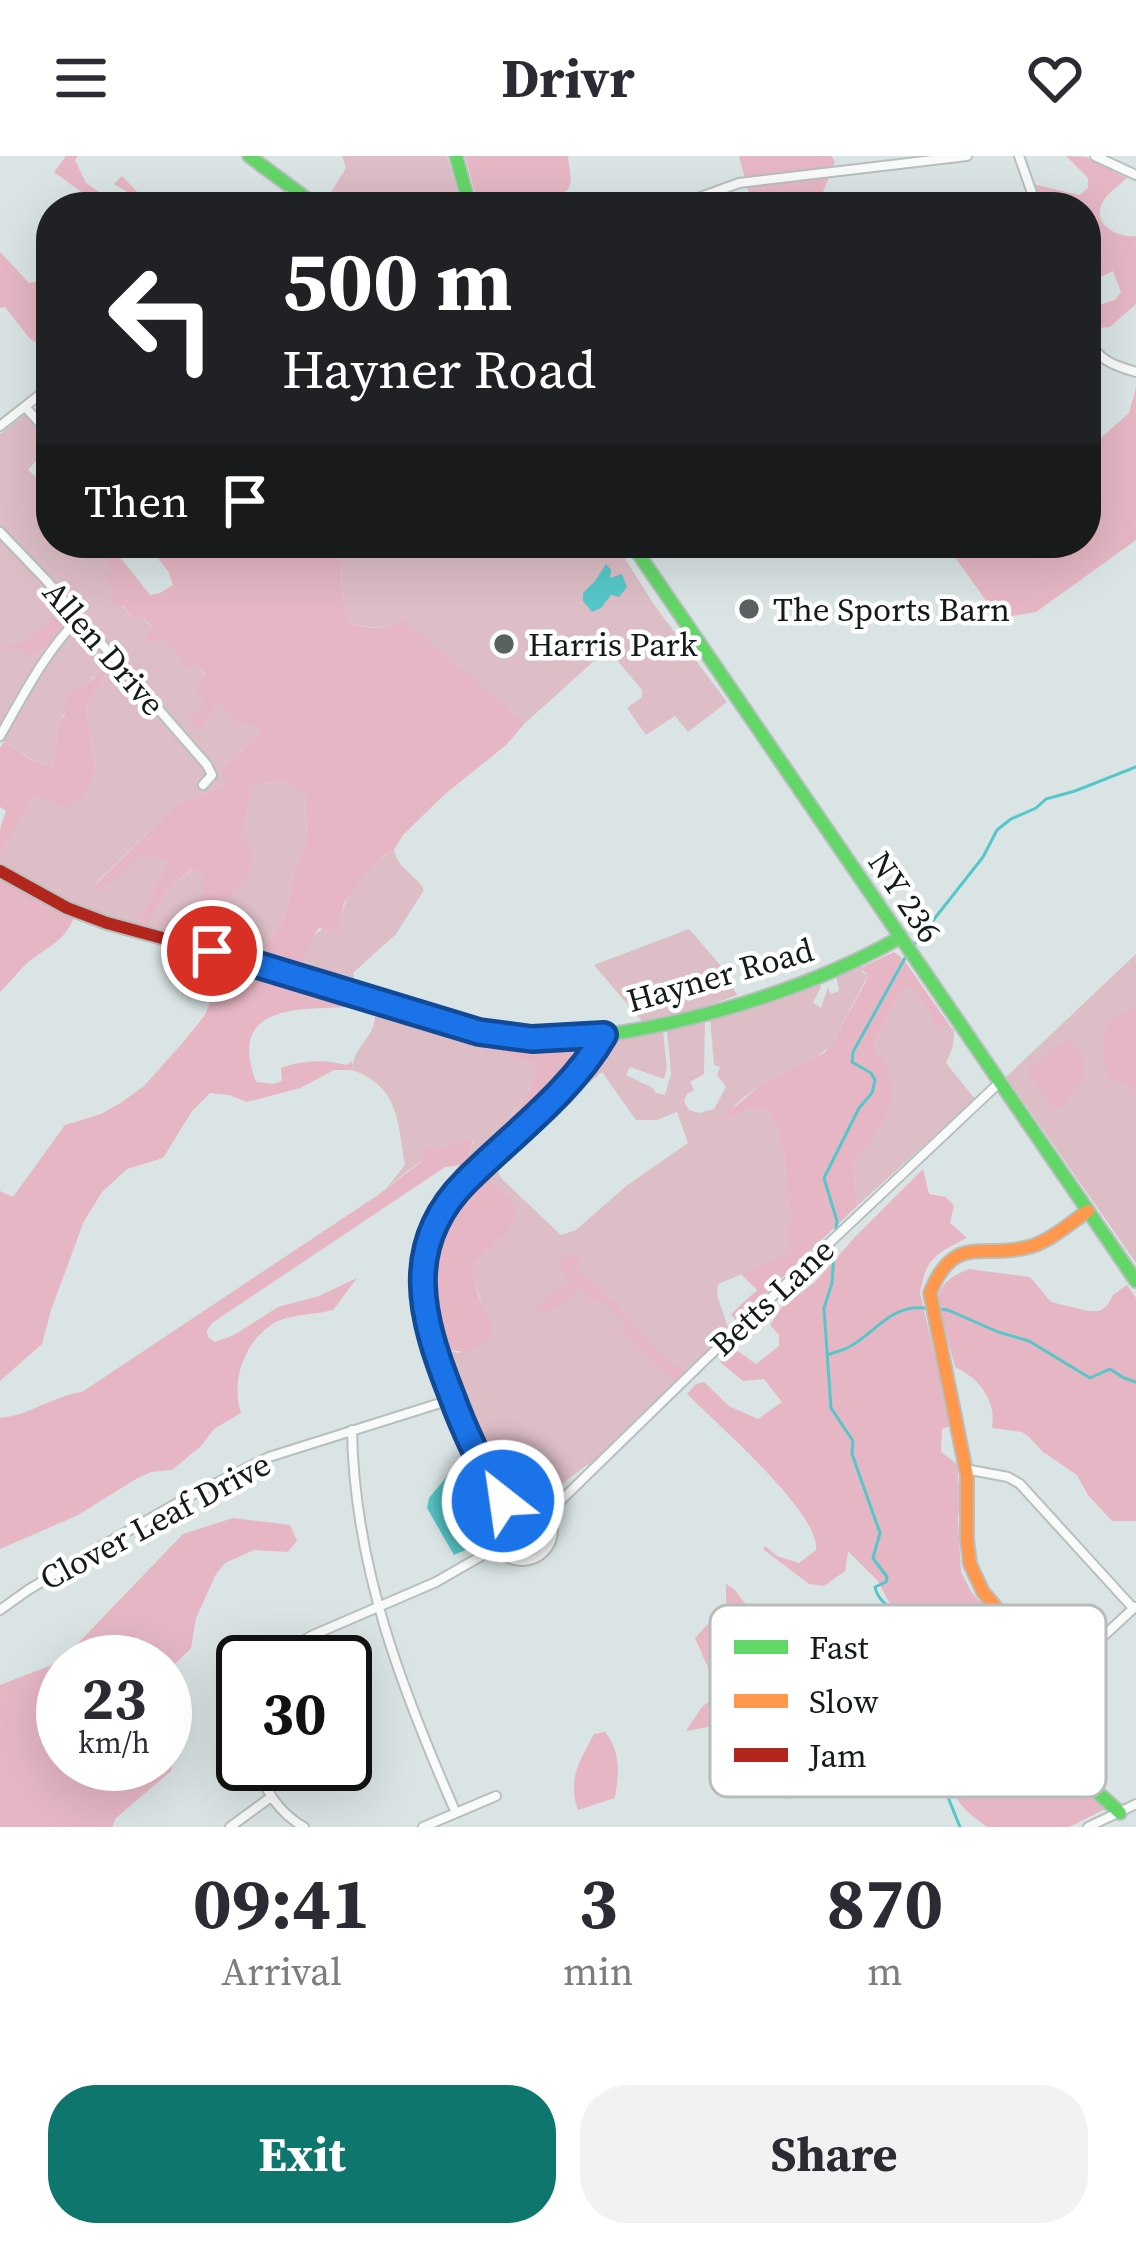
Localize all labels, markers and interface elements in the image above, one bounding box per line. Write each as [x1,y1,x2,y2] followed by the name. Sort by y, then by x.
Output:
[501,41,635,115] text: Drivr
[48,45,114,111] icon: menu
[1022,45,1088,111] icon: heart
[282,223,513,338] text: 500 m
[84,240,240,396] icon: left
[282,332,596,406] text: Hayner Road
[212,468,278,534] icon: arrive
[84,470,188,532] text: Then
[33,571,175,725] street label: Allen Drive
[773,587,1010,632] place label: The Sports Barn
[736,596,762,622] marker: The Sports Barn
[528,622,698,667] place label: Harris Park
[491,631,517,657] marker: Harris Park
[858,842,952,952] street label: NY 236
[161,900,263,1002] pin
[179,918,245,984] icon: arrive
[622,927,819,1023] street label: Hayner Road
[700,1228,844,1366] street label: Betts Lane
[440,1438,566,1564] position arrow
[32,1441,278,1601] street label: Clover Leaf Drive
[710,1605,1106,1797] legend
[809,1625,869,1670] text: Fast
[216,1635,372,1791] speed limit sign: 30
[81,1657,147,1739] text: 23
[809,1679,879,1724] text: Slow
[78,1722,150,1763] text: km/h
[808,1733,867,1778] text: Jam
[193,1853,370,1952] text: 09:41
[579,1853,618,1952] text: 3
[826,1853,943,1952] text: 870
[221,1945,342,1998] text: Arrival
[563,1945,634,1998] text: min
[867,1945,902,1998] text: m
[48,2085,556,2223] button: Exit
[580,2085,1088,2223] button: Share

